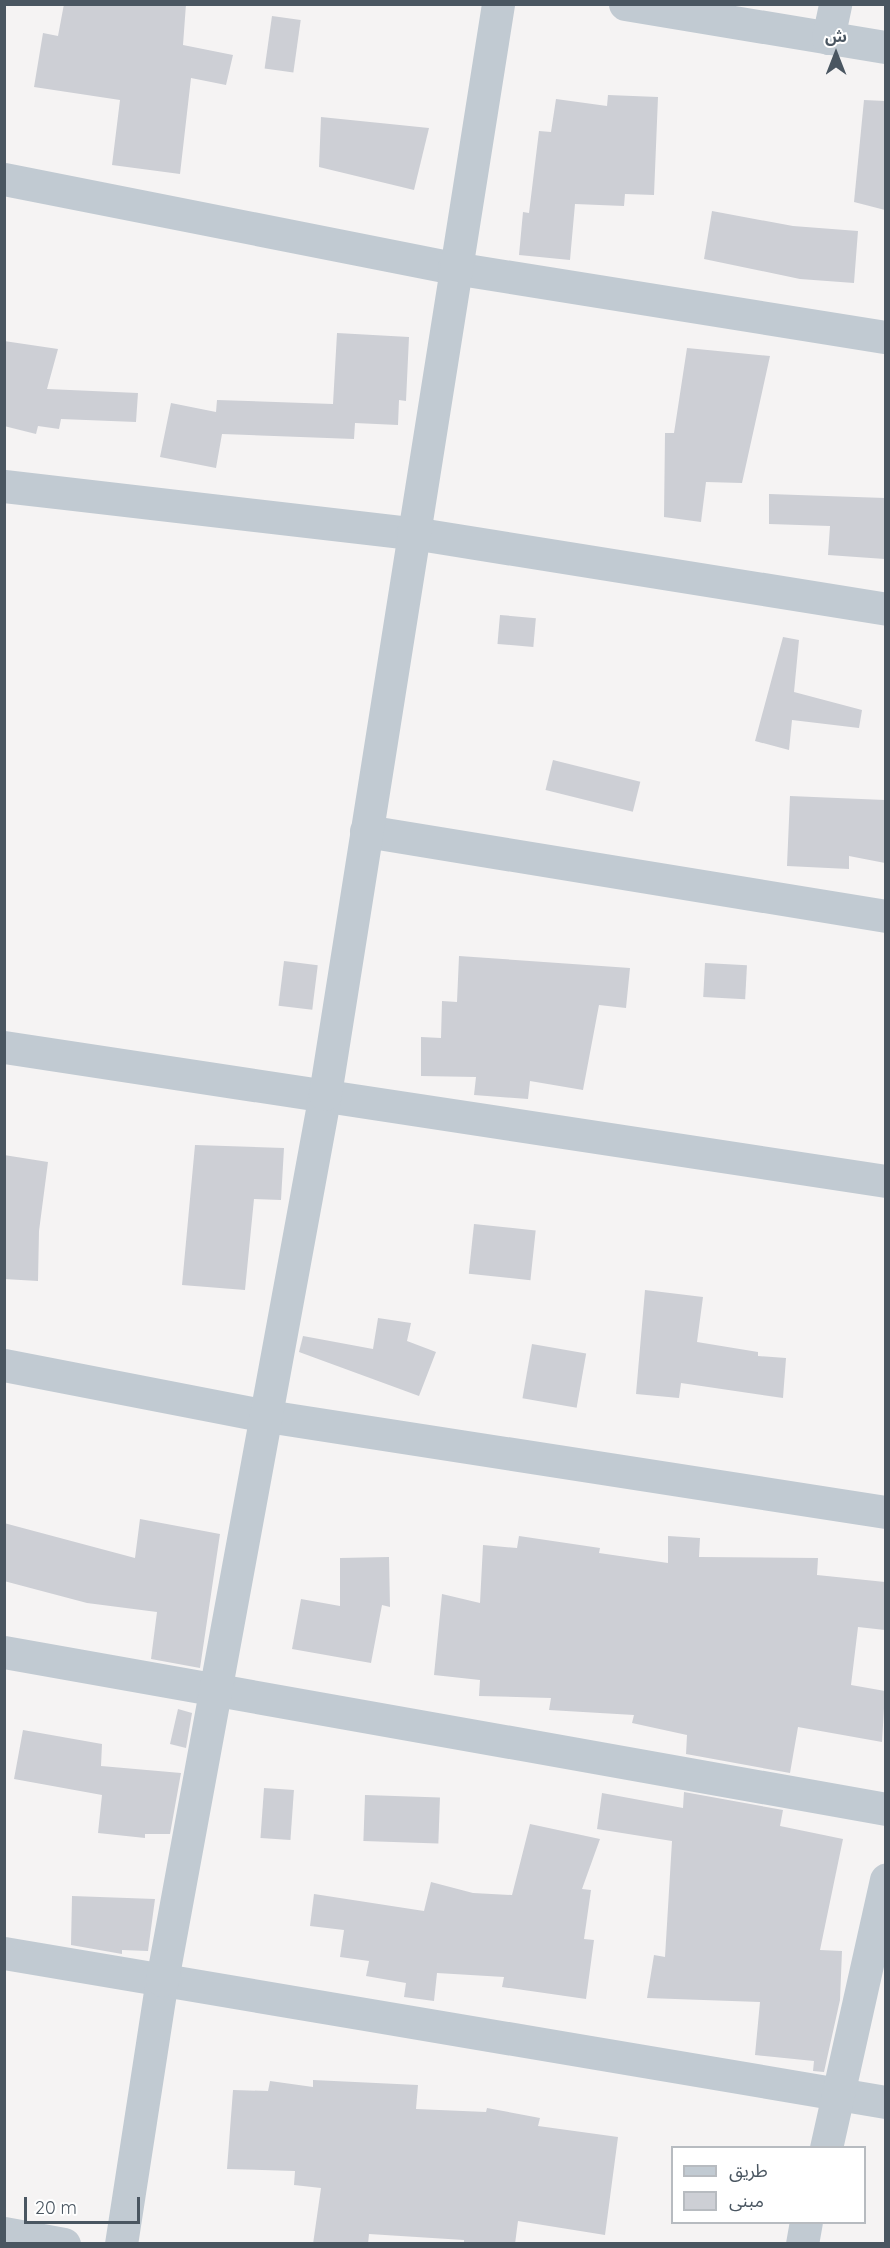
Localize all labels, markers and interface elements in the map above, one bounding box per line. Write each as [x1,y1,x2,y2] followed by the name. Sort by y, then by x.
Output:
[806,24,866,84] north arrow
[825,26,847,46] text: ش
[671,2146,866,2224] legend
[729,2159,768,2182] text: طريق
[27,2185,142,2223] scale bar
[729,2189,764,2212] text: مبنى
[35,2196,77,2219] text: 20 m

